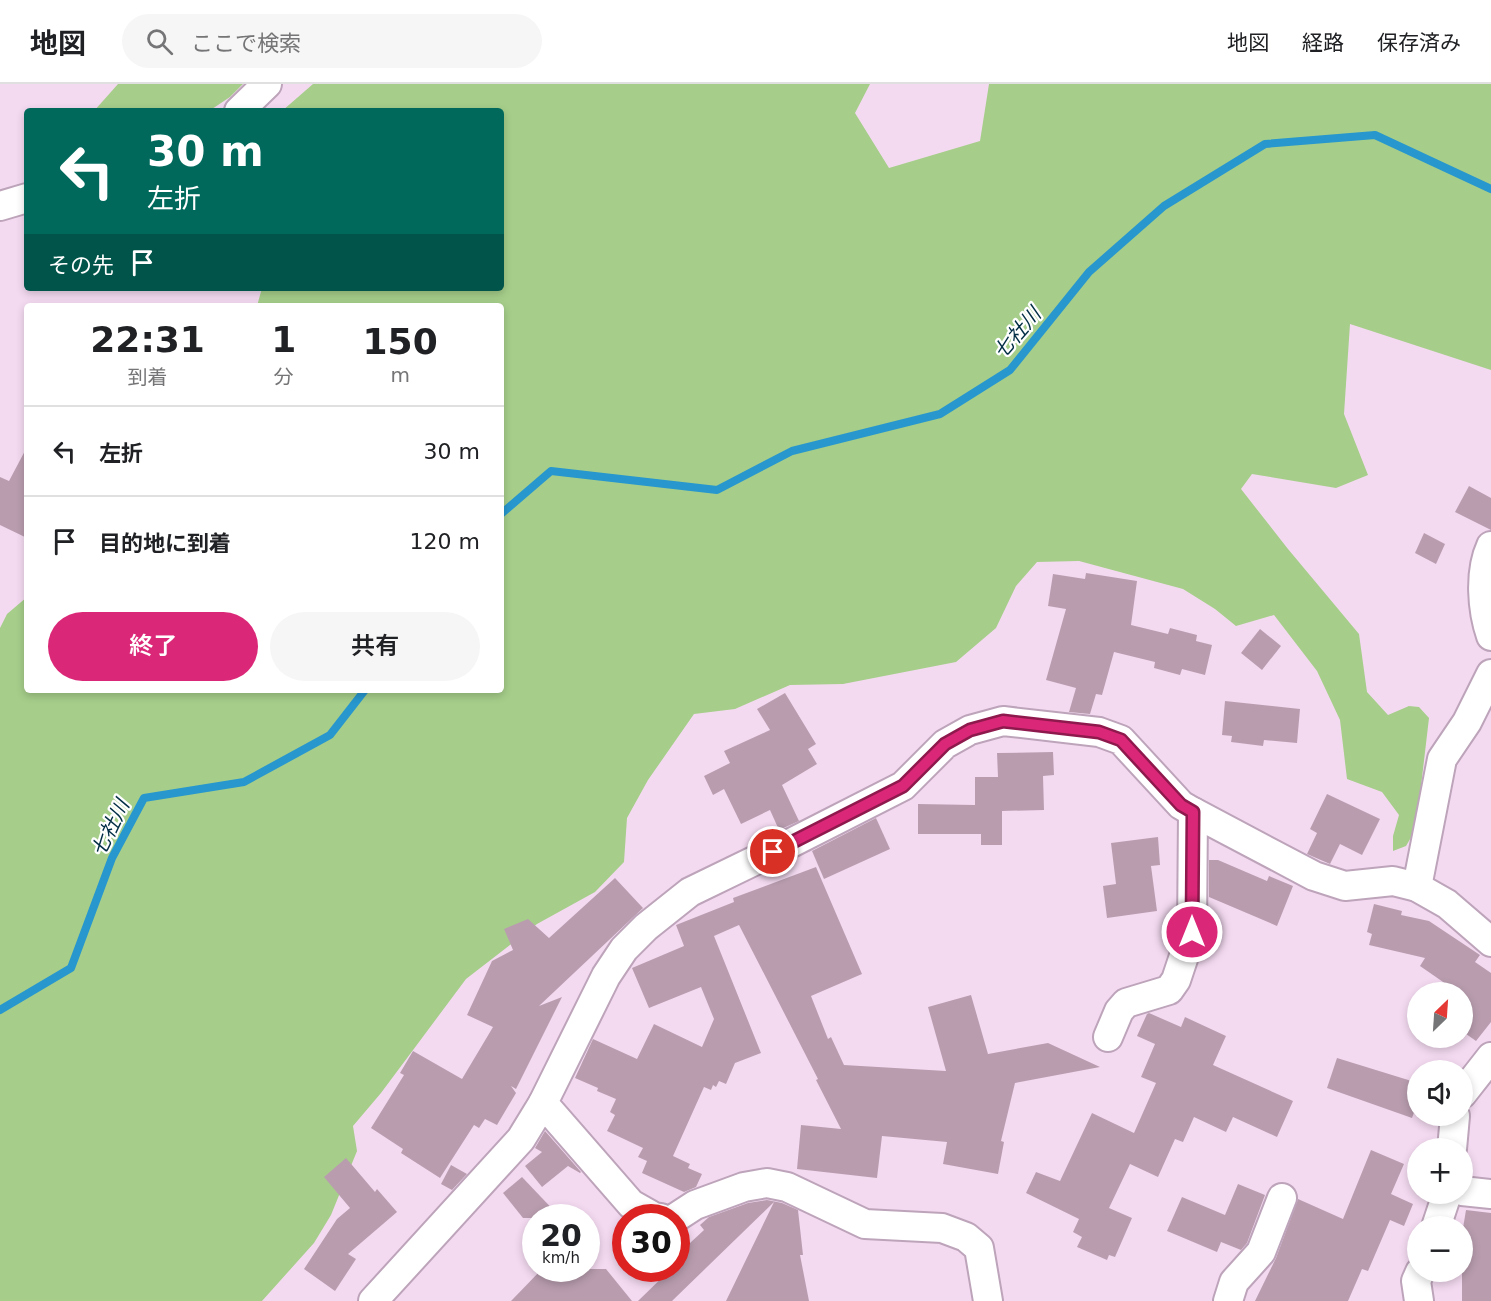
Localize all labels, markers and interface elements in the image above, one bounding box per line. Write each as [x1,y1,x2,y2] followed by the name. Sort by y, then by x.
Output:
[122,14,542,68] search box
[143,25,176,58] icon: search
[30,27,86,60] text: 地図
[191,31,301,56] text: ここで検索
[1227,31,1269,55] text: 地図
[1302,31,1344,55] text: 経路
[1377,31,1461,55] text: 保存済み
[147,127,264,176] text: 30 m
[48,132,126,210] icon: left
[147,183,201,214] text: 左折
[126,246,159,279] icon: arrive
[48,253,114,278] text: その先
[988,301,1047,364] water label: 七社川
[90,319,205,360] text: 22:31
[271,319,296,360] text: 1
[363,321,438,362] text: 150
[390,363,410,387] text: m
[128,365,168,389] text: 到着
[274,365,294,389] text: 分
[48,435,81,468] icon: left
[424,439,480,464] text: 30 m
[99,441,143,466] text: 左折
[48,525,81,558] icon: arrive
[410,529,480,554] text: 120 m
[99,531,231,556] text: 目的地に到着
[48,612,258,681] button: 終了
[270,612,480,681] button: 共有
[86,794,135,860] water label: 七社川
[747,826,798,877] pin
[756,835,789,868] icon: arrive
[1160,900,1224,964] position arrow
[1407,982,1473,1048] north arrow
[1407,982,1473,1282] map controls
[1407,1060,1473,1126] button: sound
[1407,1138,1473,1204] button: +
[612,1204,690,1282] speed limit sign: 30
[1407,1216,1473,1282] button: −
[540,1218,582,1253] text: 20
[542,1249,580,1267] text: km/h

